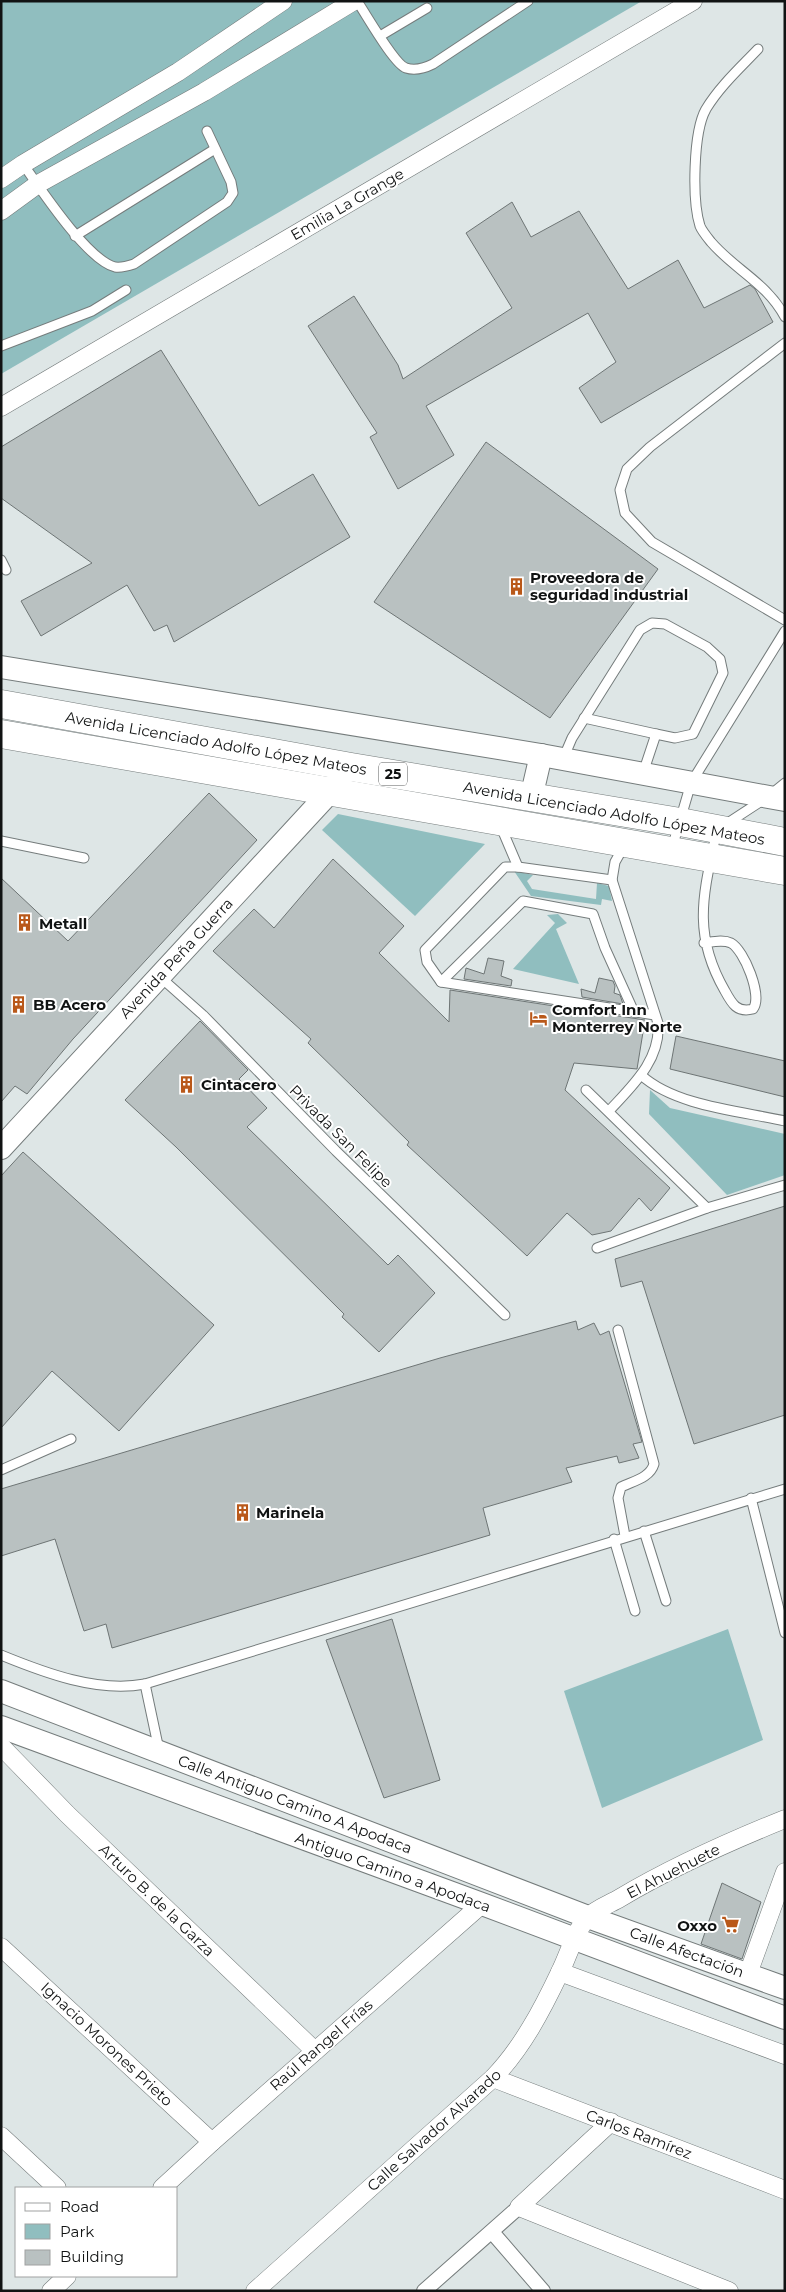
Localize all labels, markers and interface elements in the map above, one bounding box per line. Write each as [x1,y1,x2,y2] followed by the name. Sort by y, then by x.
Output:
[287,164,407,244] street label: Emilia La Grange
[530,568,688,604] place label: Proveedora de seguridad industrial
[506,576,526,596] building icon: Proveedora de seguridad industrial
[64,707,368,779] street label: Avenida Licenciado Adolfo López Mateos
[379,762,407,786] road number: 25
[462,777,766,849] street label: Avenida Licenciado Adolfo López Mateos
[115,894,237,1022] street label: Avenida Peña Guerra
[15,913,35,933] building icon: Metall
[39,914,87,933] place label: Metall
[9,994,29,1014] building icon: BB Acero
[33,995,106,1014] place label: BB Acero
[552,1000,682,1036] place label: Comfort Inn Monterrey Norte
[528,1008,548,1028] hotel icon: Comfort Inn Monterrey Norte
[177,1074,197,1094] building icon: Cintacero
[201,1075,277,1094] place label: Cintacero
[286,1081,396,1191] street label: Privada San Felipe
[232,1502,252,1522] building icon: Marinela
[256,1503,324,1522] place label: Marinela
[175,1750,415,1858] street label: Calle Antiguo Camino A Apodaca
[293,1828,493,1916] street label: Antiguo Camino a Apodaca
[623,1839,723,1903] street label: El Ahuehuete
[95,1840,219,1960] street label: Arturo B. de la Garza
[721,1915,741,1935] supermarket icon: Oxxo
[677,1916,717,1935] place label: Oxxo
[627,1923,747,1981] street label: Calle Afectación
[37,1978,177,2110] street label: Ignacio Morones Prieto
[266,1995,376,2095] street label: Raúl Rangel Frías
[363,2065,505,2195] street label: Calle Salvador Alvarado
[583,2105,695,2163] street label: Carlos Ramírez
[15,2187,178,2277] legend
[60,2197,99,2216] text: Road
[60,2222,94,2241] text: Park
[60,2247,124,2266] text: Building

